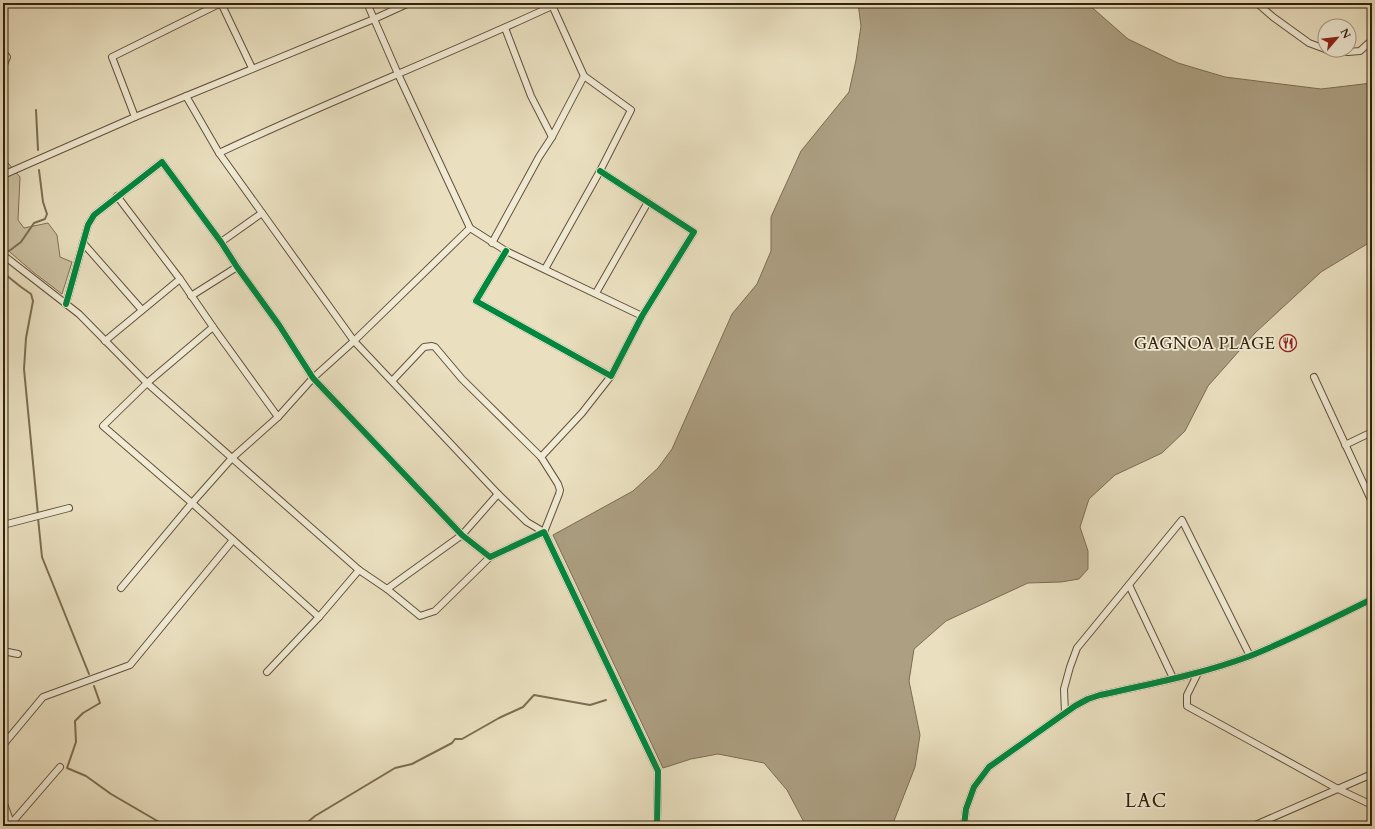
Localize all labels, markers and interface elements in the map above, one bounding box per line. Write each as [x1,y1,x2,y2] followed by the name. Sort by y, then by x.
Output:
[1317,18,1357,58] north arrow
[1337,26,1354,42] text: N
[1134,332,1275,355] place label: GAGNOA PLAGE
[1278,333,1298,353] restaurant icon: GAGNOA PLAGE
[1125,788,1167,814] district label: LAC

